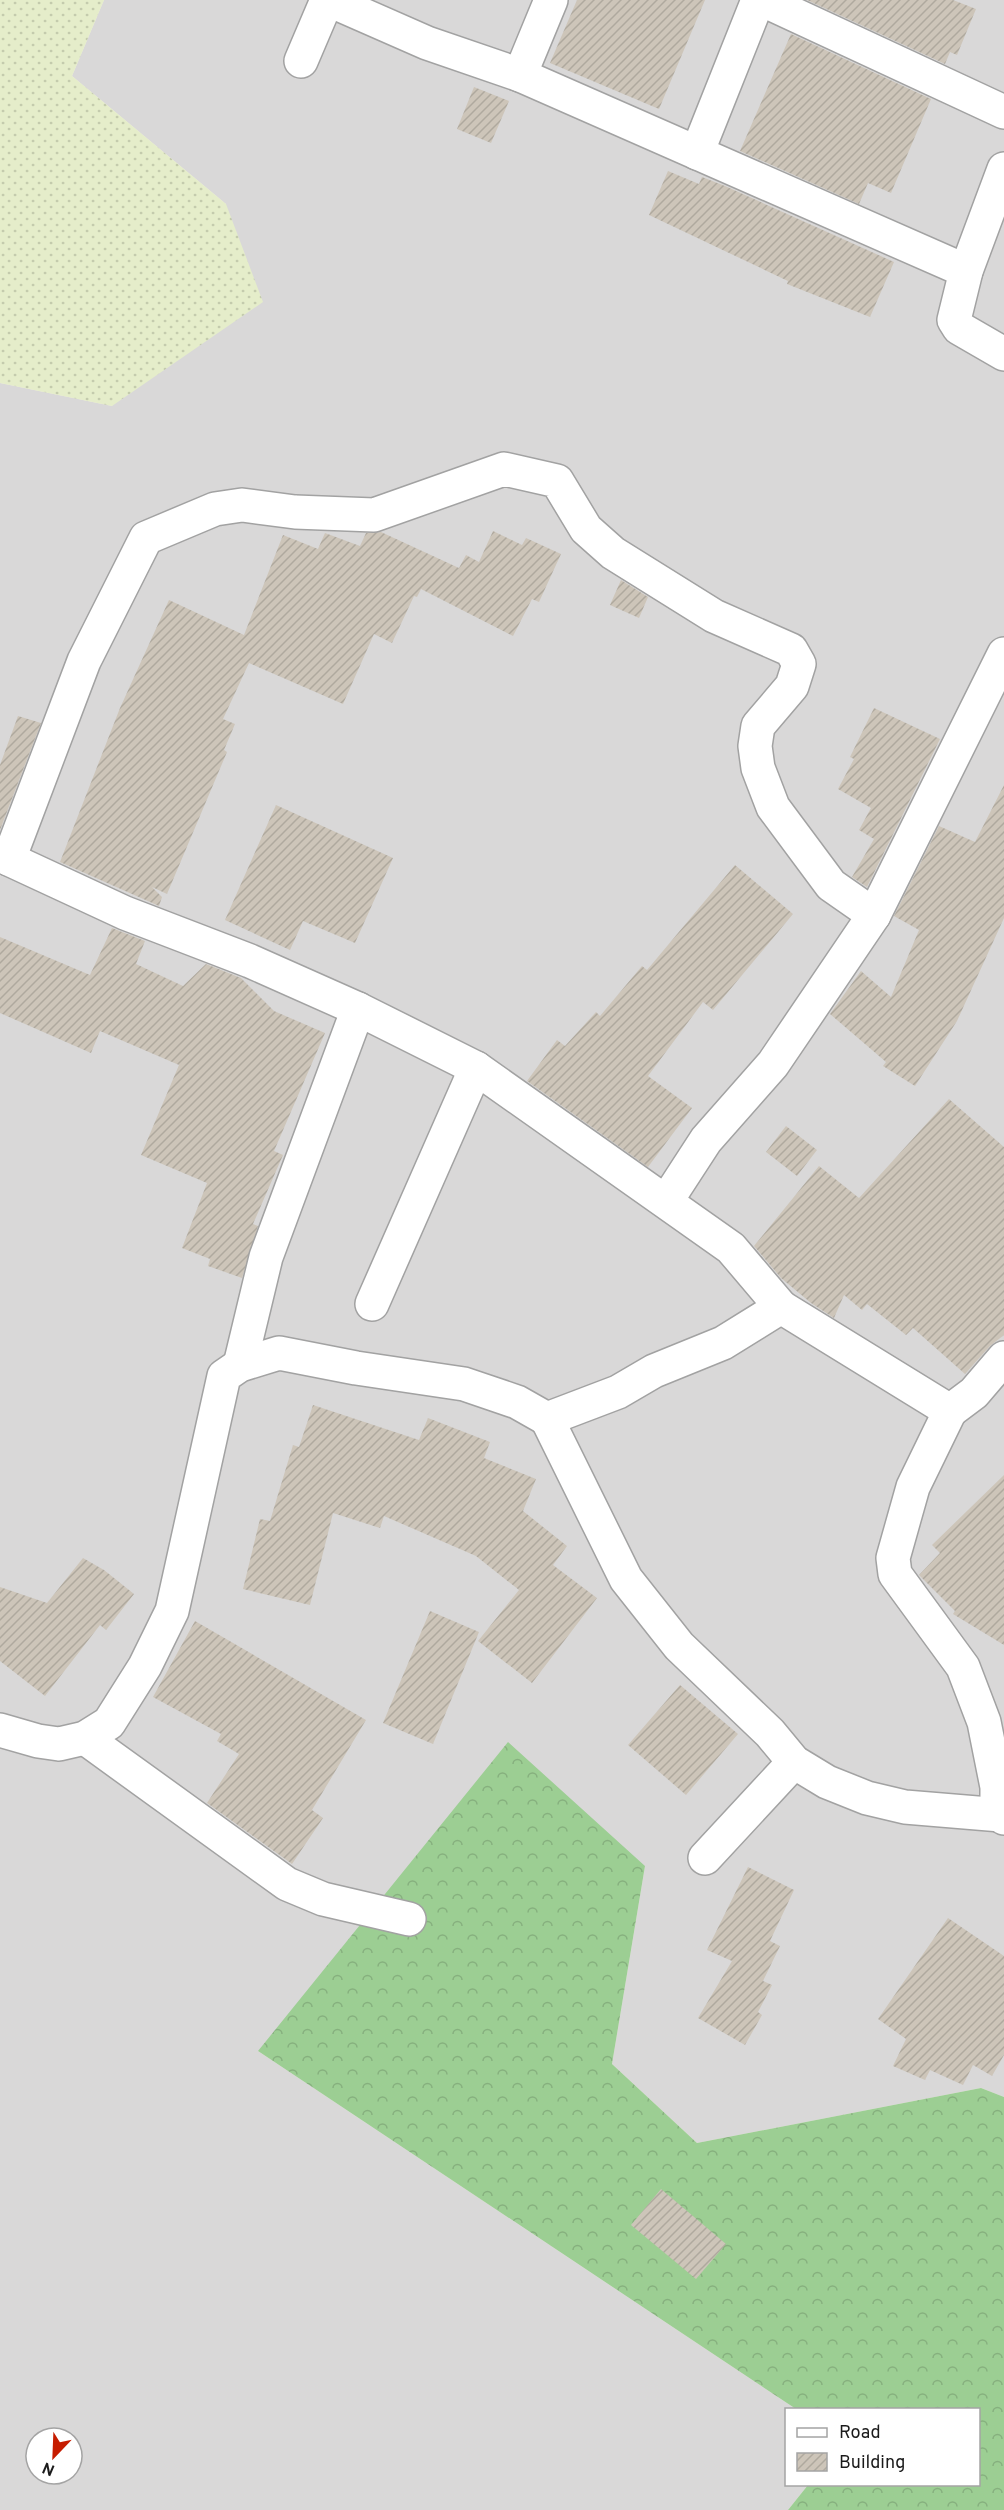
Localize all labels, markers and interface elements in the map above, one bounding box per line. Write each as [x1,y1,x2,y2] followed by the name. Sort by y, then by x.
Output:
[785,2408,980,2486] legend
[839,2422,881,2445] text: Road
[24,2426,84,2486] north arrow
[839,2452,905,2475] text: Building
[40,2457,58,2479] text: N

